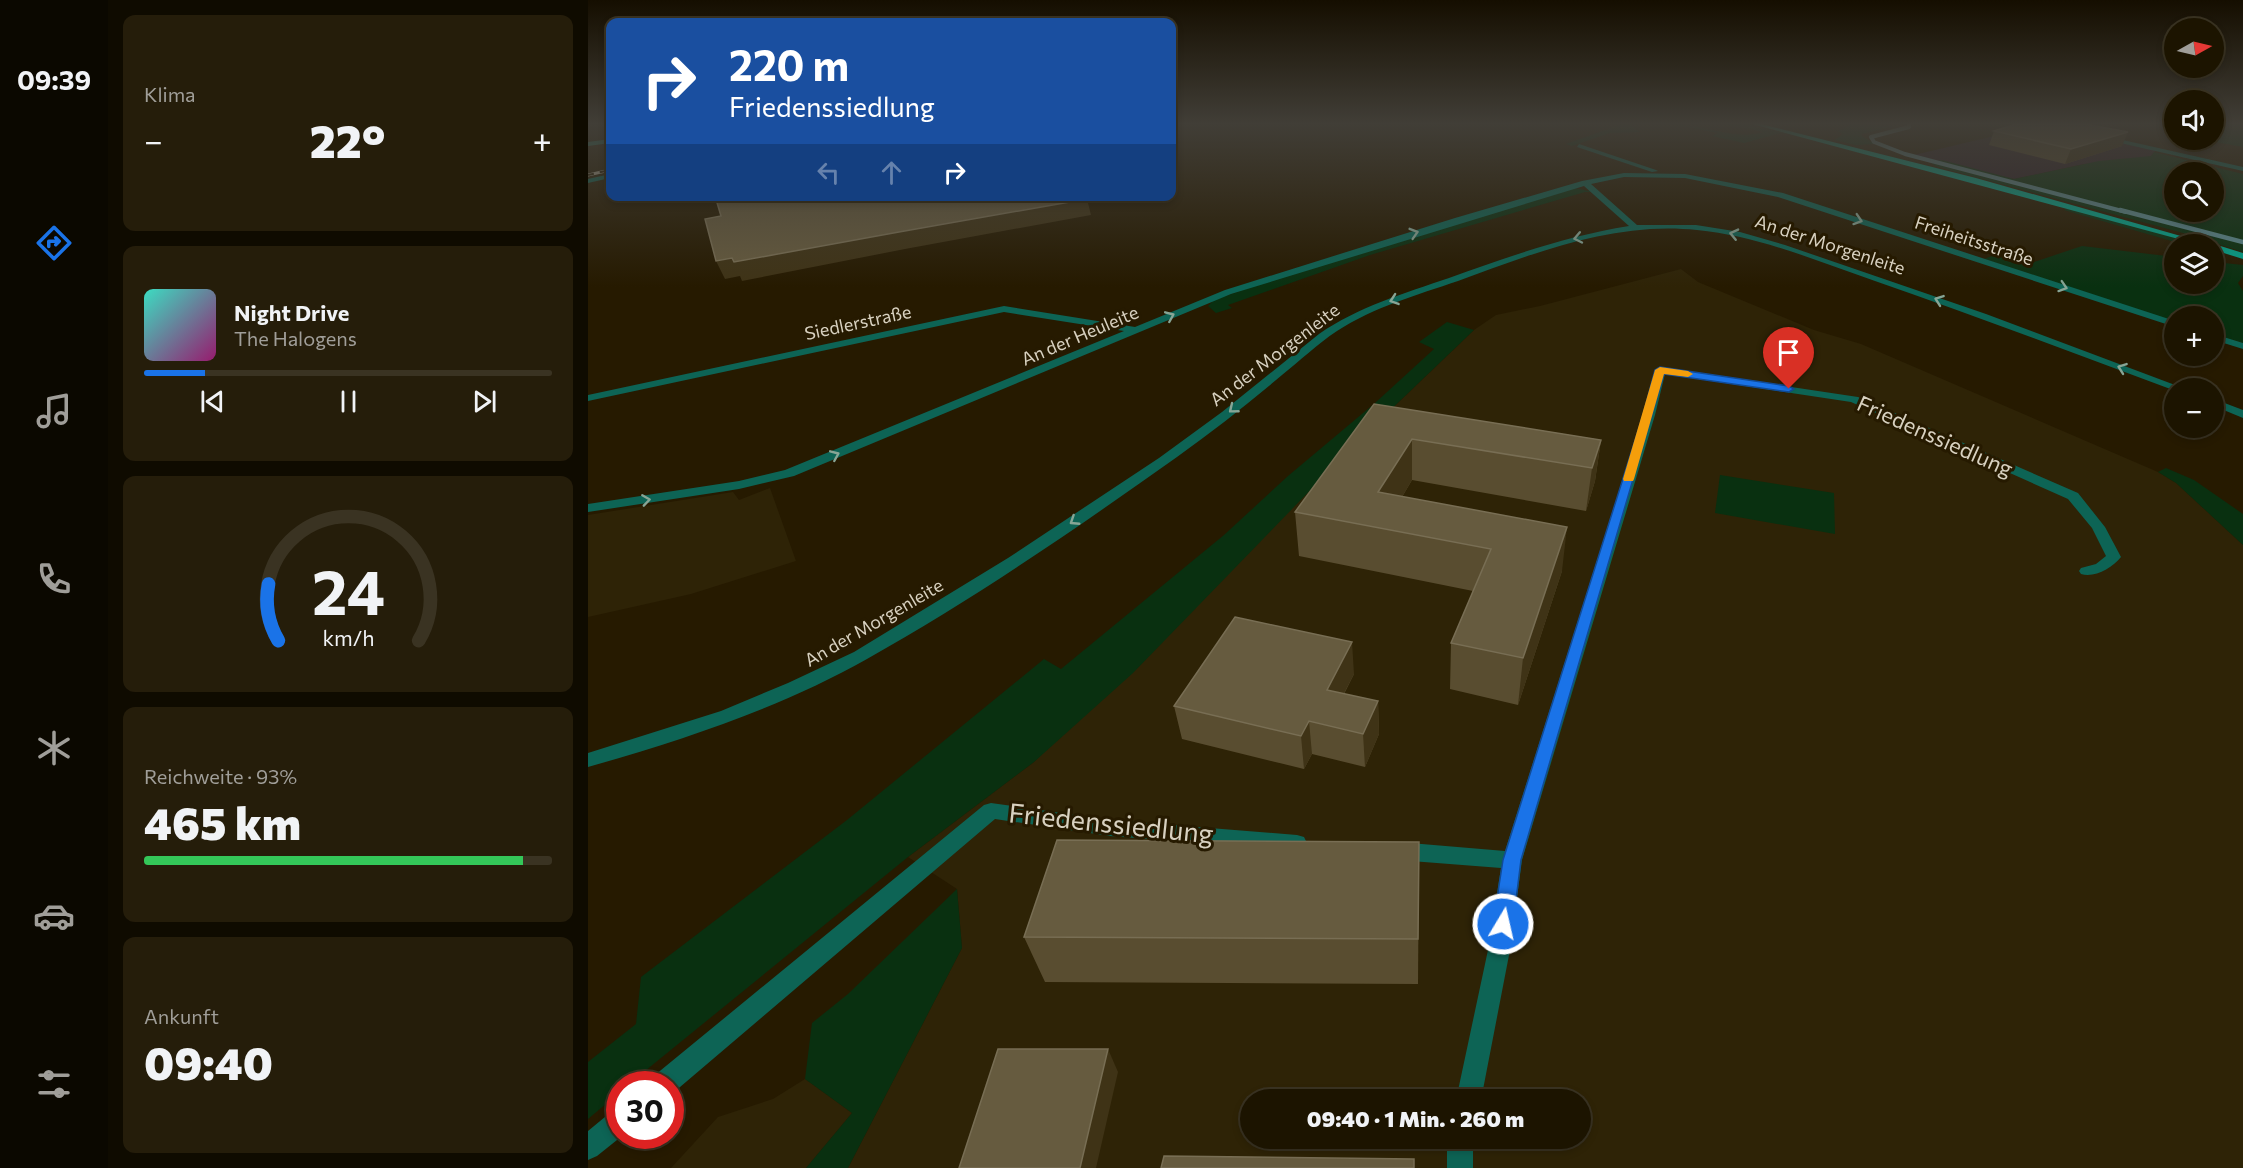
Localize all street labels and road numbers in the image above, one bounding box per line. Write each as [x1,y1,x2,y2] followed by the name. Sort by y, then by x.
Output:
[1752,209,1908,279] street label: An der Morgenleite
[1912,211,2036,270] street label: Freiheitsstraße
[1205,298,1344,410] street label: An der Morgenleite
[803,300,913,344] street label: Siedlerstraße
[1018,300,1142,370] street label: An der Heuleite
[1853,389,2017,482] street label: Friedenssiedlung
[800,573,947,671] street label: An der Morgenleite
[1007,795,1216,850] street label: Friedenssiedlung

